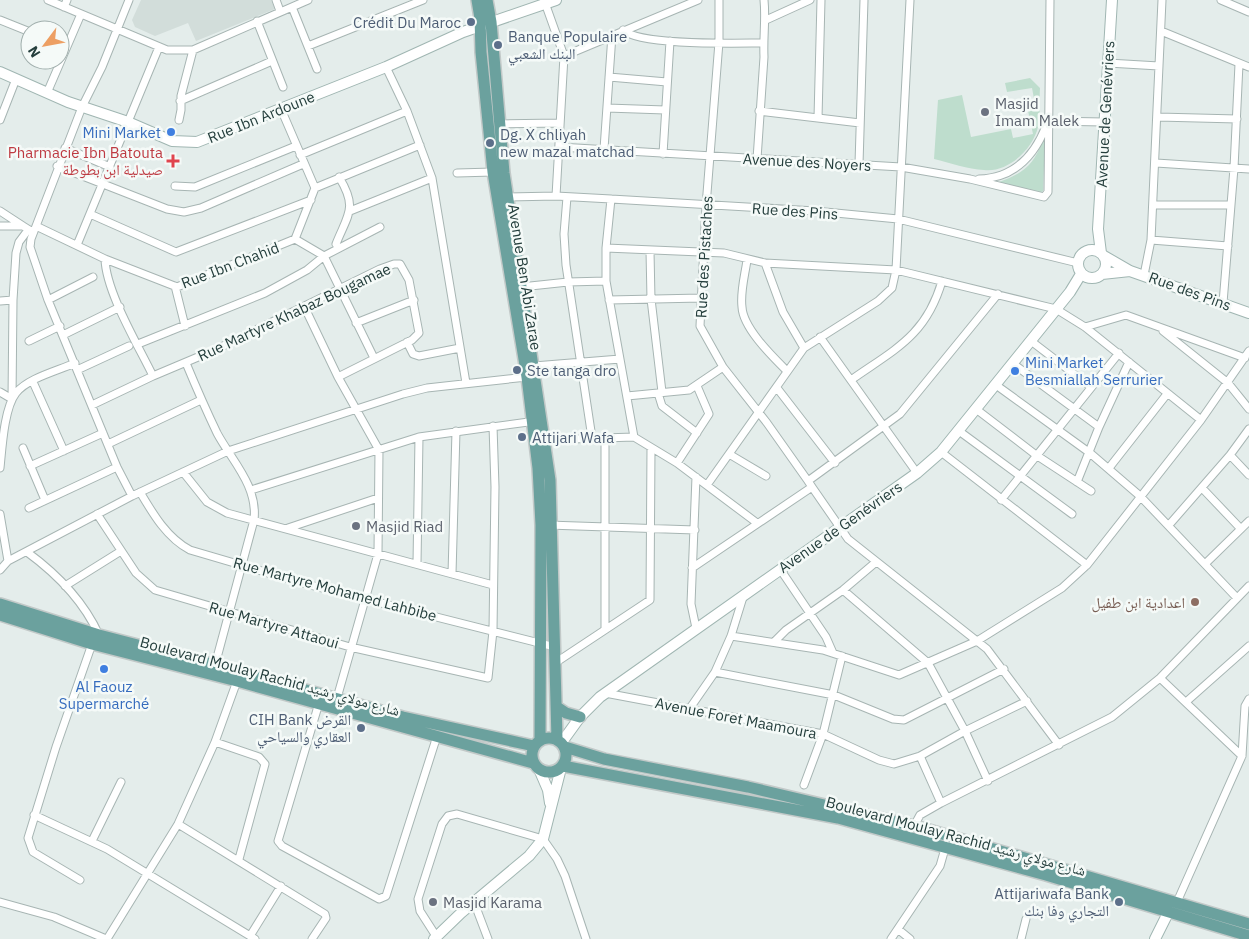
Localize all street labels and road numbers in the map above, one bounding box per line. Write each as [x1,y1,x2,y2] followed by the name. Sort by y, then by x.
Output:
[1092,40,1118,188] street label: Avenue de Genévriers
[205,87,317,147] street label: Rue Ibn Ardoune
[742,149,872,175] street label: Avenue des Noyers
[691,195,717,319] street label: Rue des Pistaches
[751,199,839,223] street label: Rue des Pins
[504,203,546,351] street label: Avenue Ben Abi Zarae
[178,238,282,292] street label: Rue Ibn Chahid
[194,259,394,365] street label: Rue Martyre Khabaz Bougamae
[1146,267,1234,315] street label: Rue des Pins
[774,477,906,577] street label: Avenue de Genévriers
[231,553,439,625] street label: Rue Martyre Mohamed Lahbibe
[207,597,341,653] street label: Rue Martyre Attaoui
[137,632,402,723] street label: Boulevard Moulay Rachid شارع مولاي رشيد
[654,693,818,743] street label: Avenue Foret Maamoura
[823,792,1088,883] street label: Boulevard Moulay Rachid شارع مولاي رشيد

